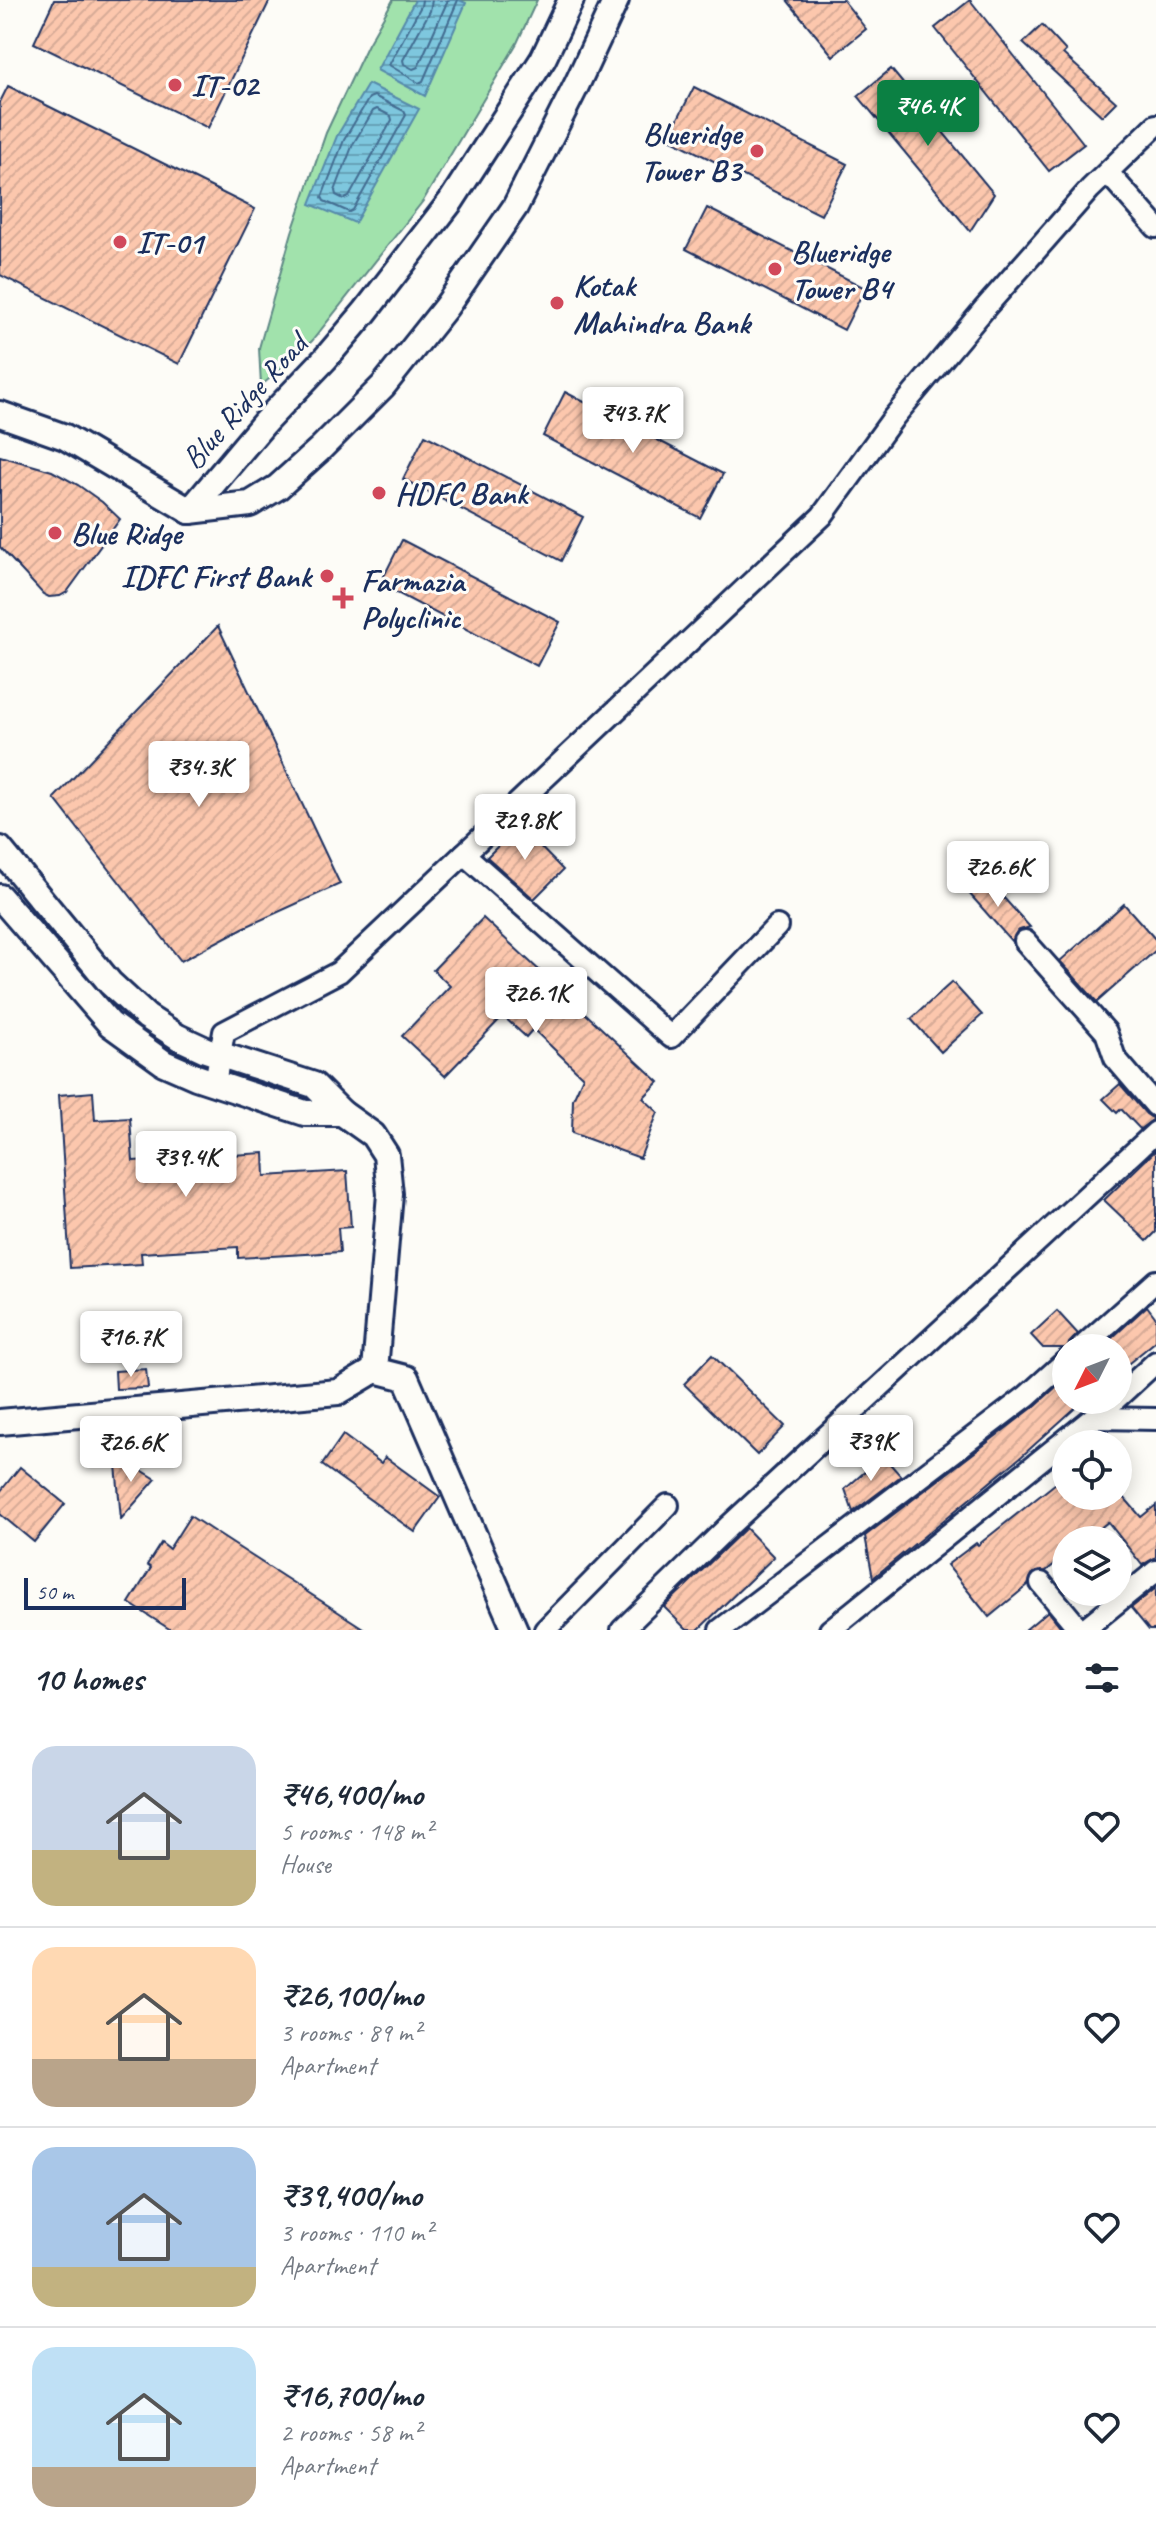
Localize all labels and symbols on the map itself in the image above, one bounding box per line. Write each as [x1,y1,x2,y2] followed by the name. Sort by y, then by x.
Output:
[191,65,261,106] place label: IT-02
[166,76,184,94] marker: IT-02
[863,80,993,148] pin: ₹46.4K
[640,113,744,191] place label: Blueridge Tower B3
[748,142,766,160] marker: Blueridge Tower B3
[136,222,207,263] place label: IT-01
[791,231,895,309] place label: Blueridge Tower B4
[111,233,129,251] marker: IT-01
[766,260,784,278] marker: Blueridge Tower B4
[573,265,753,343] place label: Kotak Mahindra Bank
[548,294,566,312] marker: Kotak Mahindra Bank
[173,322,319,478] street label: Blue Ridge Road
[568,387,698,455] pin: ₹43.7K
[395,473,530,514] place label: HDFC Bank
[370,484,388,502] marker: HDFC Bank
[71,513,185,554] place label: Blue Ridge
[46,524,64,542] marker: Blue Ridge
[121,556,314,597] place label: IDFC First Bank
[361,560,467,638] place label: Farmazia Polyclinic
[318,567,336,585] marker: IDFC First Bank
[332,587,354,609] marker: Farmazia Polyclinic
[134,741,264,809] pin: ₹34.3K
[460,794,590,862] pin: ₹29.8K
[933,841,1063,909] pin: ₹26.6K
[471,967,601,1035] pin: ₹26.1K
[121,1131,251,1199] pin: ₹39.4K
[66,1311,196,1379] pin: ₹16.7K
[1052,1334,1132,1414] north arrow
[824,1415,918,1483] pin: ₹39K
[66,1416,196,1484] pin: ₹26.6K
[24,1574,186,1610] scale bar

